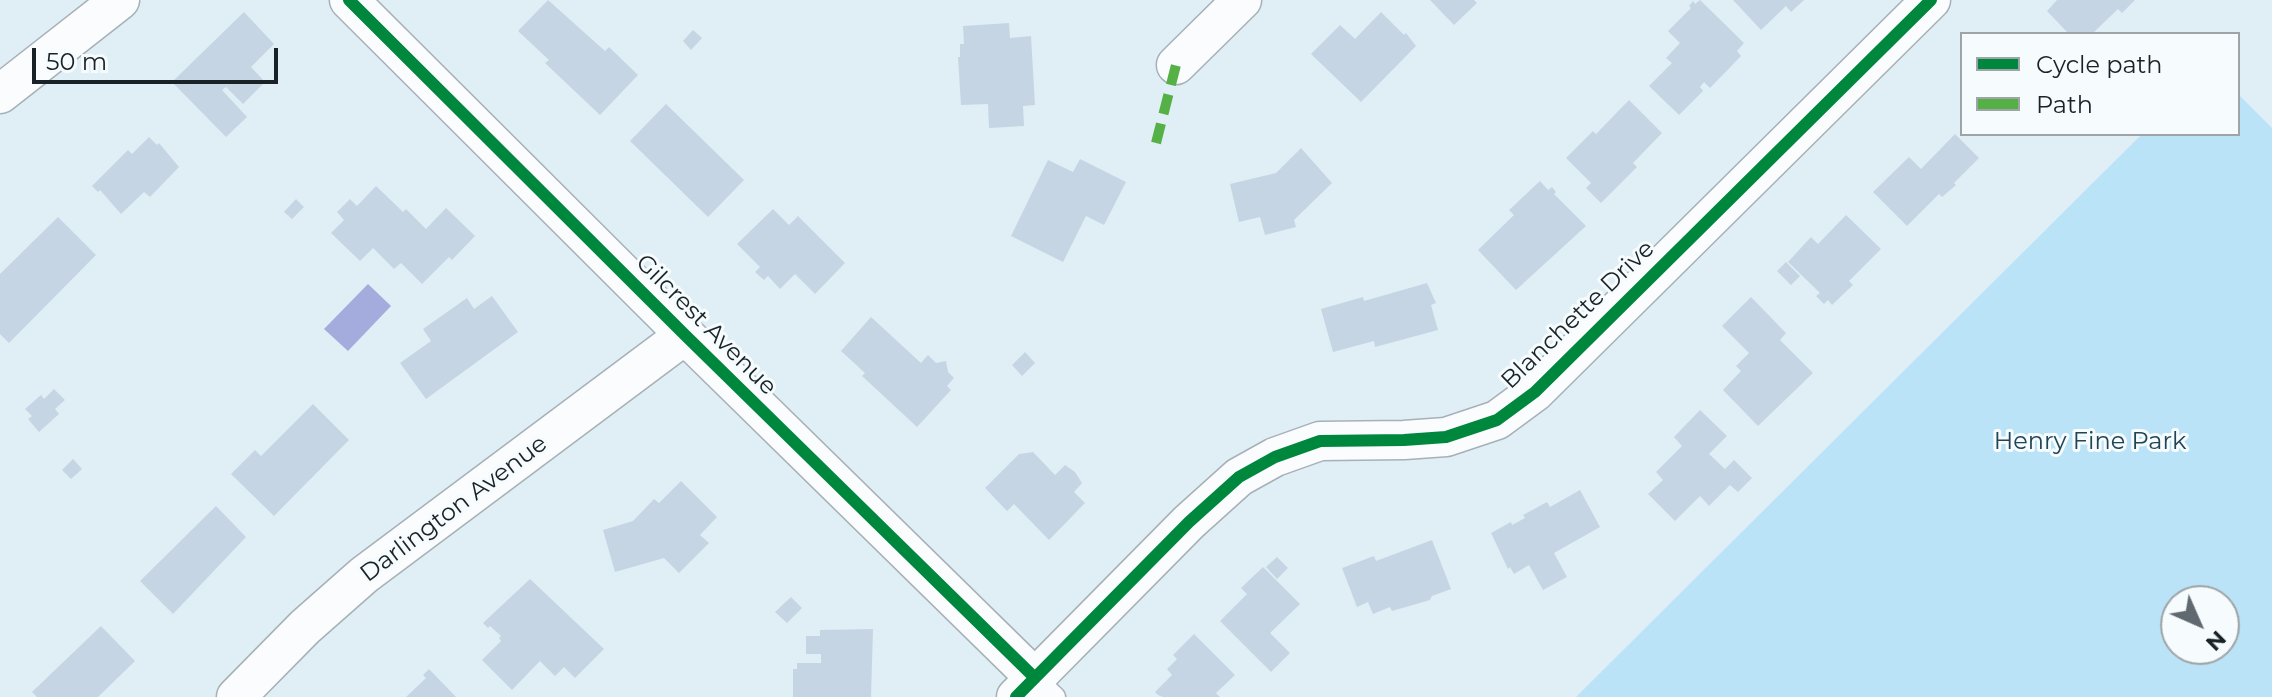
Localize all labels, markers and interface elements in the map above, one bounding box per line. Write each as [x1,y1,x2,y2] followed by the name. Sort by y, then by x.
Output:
[36,32,282,82] scale bar
[1960,32,2240,136] legend
[46,47,107,76] text: 50 m
[2036,50,2163,79] text: Cycle path
[2036,90,2093,119] text: Path
[1496,235,1660,395] street label: Blanchette Drive
[630,249,782,401] street label: Gilcrest Avenue
[1994,428,2186,456] park label: Henry Fine Park
[355,429,553,589] street label: Darlington Avenue
[2160,585,2240,665] north arrow
[2200,625,2232,657] text: N

